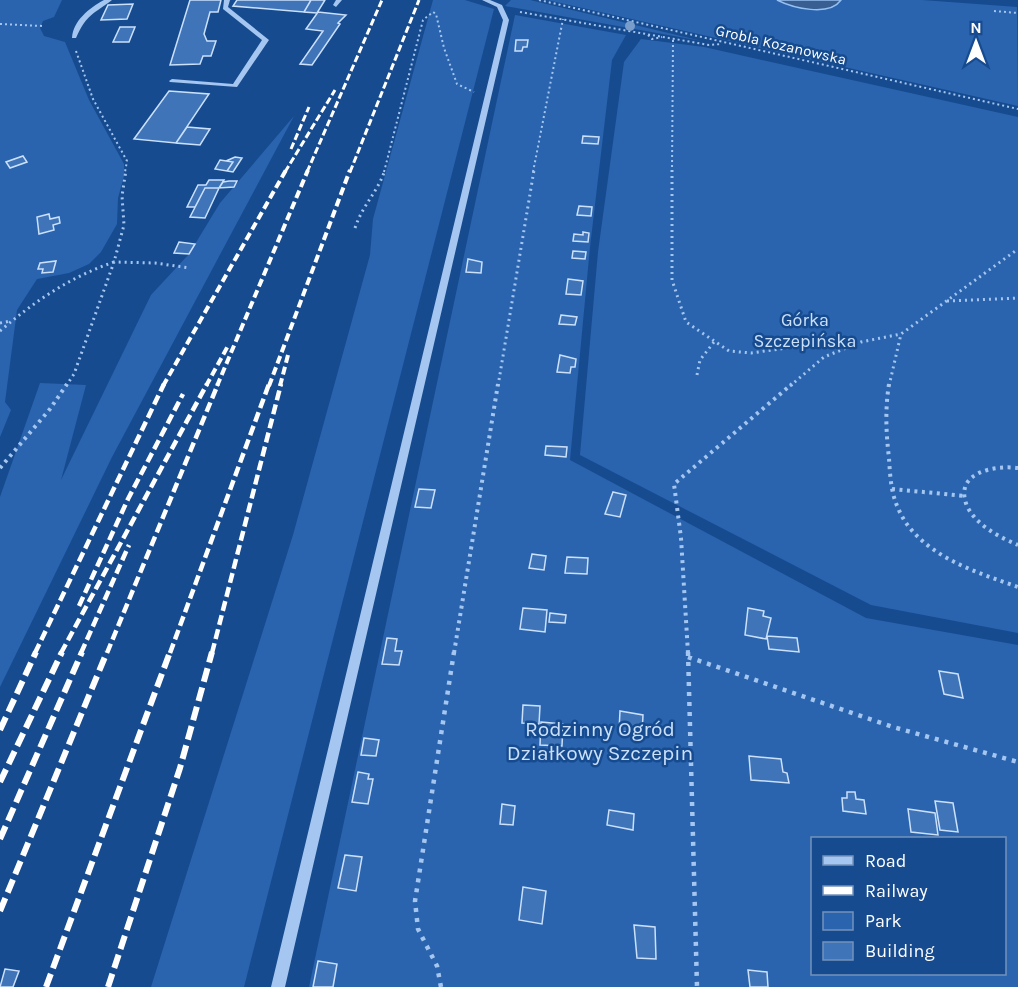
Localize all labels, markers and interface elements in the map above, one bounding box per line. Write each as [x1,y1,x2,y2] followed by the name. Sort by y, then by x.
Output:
[946,12,1006,72] north arrow
[970,18,982,37] text: N
[714,21,848,69] street label: Grobla Kozanowska
[754,309,856,352] park label: Górka Szczepińska
[507,717,693,765] park label: Rodzinny Ogród Działkowy Szczepin
[811,837,1006,975] legend
[865,850,906,872] text: Road
[865,880,928,902] text: Railway
[865,910,902,932] text: Park
[865,940,935,962] text: Building

